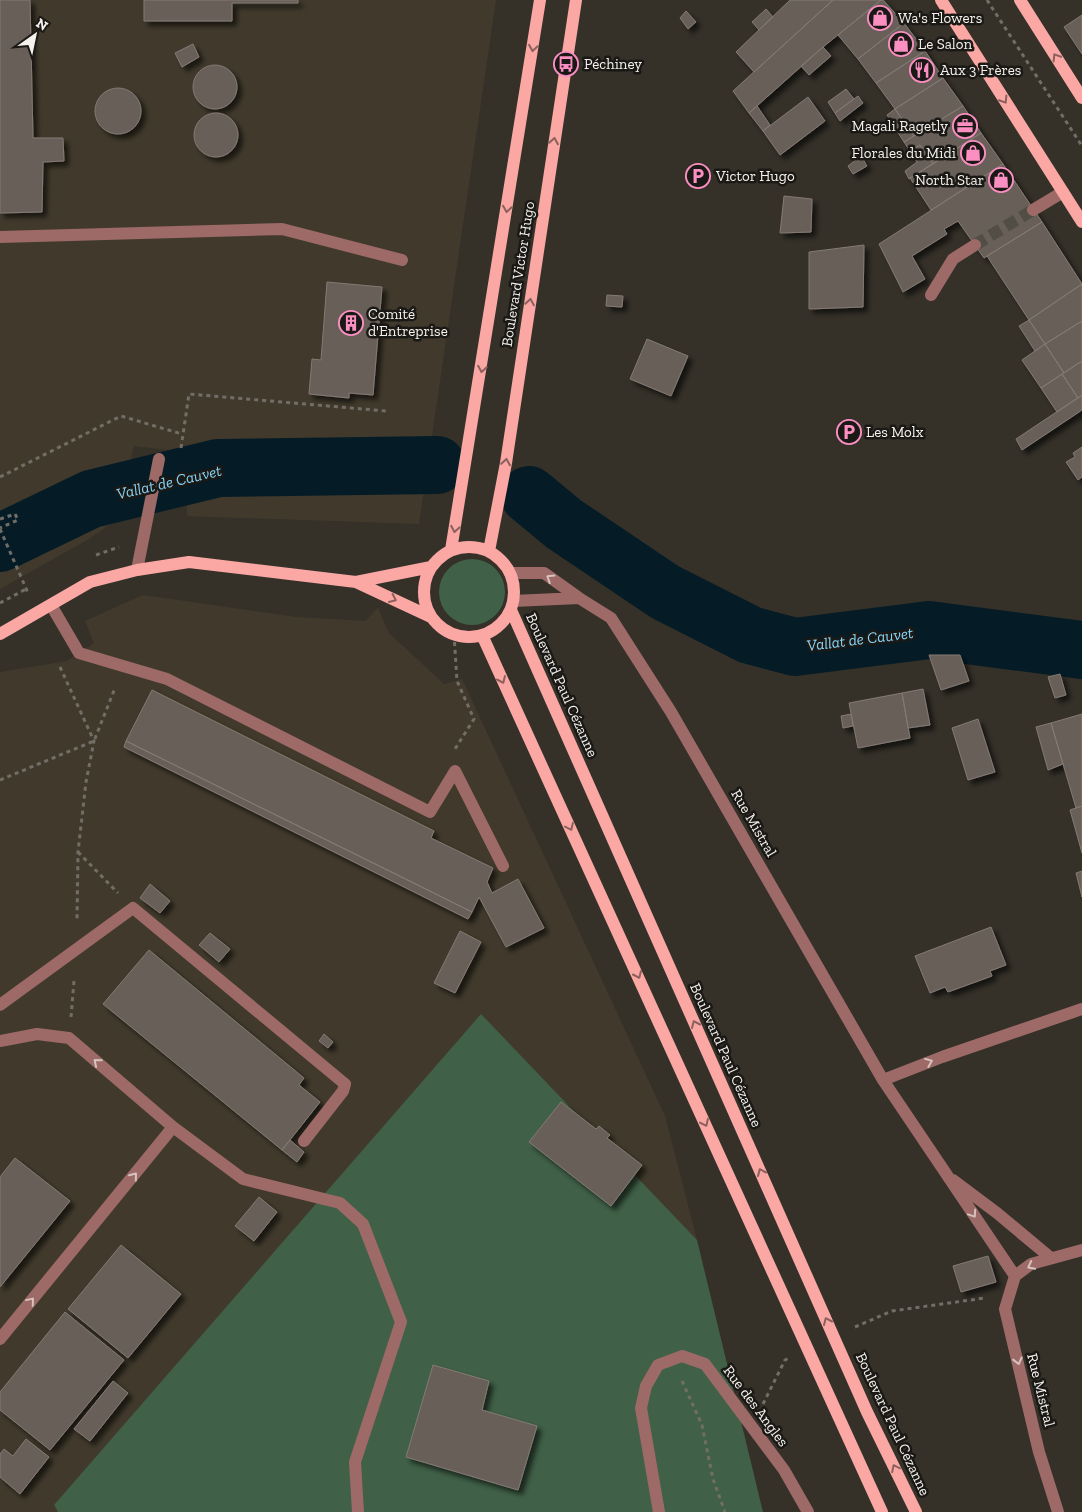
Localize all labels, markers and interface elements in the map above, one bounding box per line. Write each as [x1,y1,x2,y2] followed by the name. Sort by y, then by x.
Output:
[867,5,893,31] shop icon: Wa's Flowers
[898,9,982,27] place label: Wa's Flowers
[10,10,60,60] north arrow
[33,14,51,35] text: N
[888,31,914,57] shop icon: Le Salon
[918,35,973,53] place label: Le Salon
[528,44,538,52] one-way arrow
[553,51,579,77] bus stop icon: Péchiney
[1053,53,1062,62] one-way arrow
[584,55,642,73] place label: Péchiney
[909,57,935,83] restaurant icon: Aux 3 Frères
[940,61,1021,79] place label: Aux 3 Frères
[998,95,1008,104] one-way arrow
[952,113,978,139] office icon: Magali Ragetly
[852,117,948,135] place label: Magali Ragetly
[549,137,559,145] one-way arrow
[960,140,986,166] shop icon: Florales du Midi
[851,144,956,162] place label: Florales du Midi
[685,163,711,189] parking icon: Victor Hugo
[715,167,795,185] place label: Victor Hugo
[988,167,1014,193] shop icon: North Star
[915,171,984,189] place label: North Star
[498,200,538,348] street label: Boulevard Victor Hugo
[503,204,513,213] one-way arrow
[524,297,535,305] one-way arrow
[368,305,448,340] place label: Comité d'Entreprise
[338,310,364,336] building icon: Comité d'Entreprise
[477,365,487,373] one-way arrow
[836,419,862,445] parking icon: Les Molx
[866,423,924,441] place label: Les Molx
[500,458,510,467] one-way arrow
[115,461,224,503] water label: Vallat de Cauvet
[450,525,460,534] one-way arrow
[546,575,556,584] one-way arrow
[388,593,397,603] one-way arrow
[522,610,602,760] street label: Boulevard Paul Cézanne
[806,623,915,655] water label: Vallat de Cauvet
[496,675,507,684] one-way arrow
[727,786,781,860] street label: Rue Mistral
[564,822,575,831] one-way arrow
[631,970,642,979] one-way arrow
[686,980,766,1130] street label: Boulevard Paul Cézanne
[690,1020,701,1029] one-way arrow
[924,1058,932,1068] one-way arrow
[94,1059,103,1068] one-way arrow
[699,1118,710,1127] one-way arrow
[756,1168,767,1177] one-way arrow
[129,1173,137,1182] one-way arrow
[967,1208,976,1218] one-way arrow
[1027,1260,1036,1270] one-way arrow
[25,1298,34,1307] one-way arrow
[822,1317,833,1326] one-way arrow
[852,1350,934,1498] street label: Boulevard Paul Cézanne
[1023,1351,1059,1429] street label: Rue Mistral
[1012,1356,1023,1365] one-way arrow
[720,1362,792,1450] street label: Rue des Angles
[891,1464,901,1473] one-way arrow

